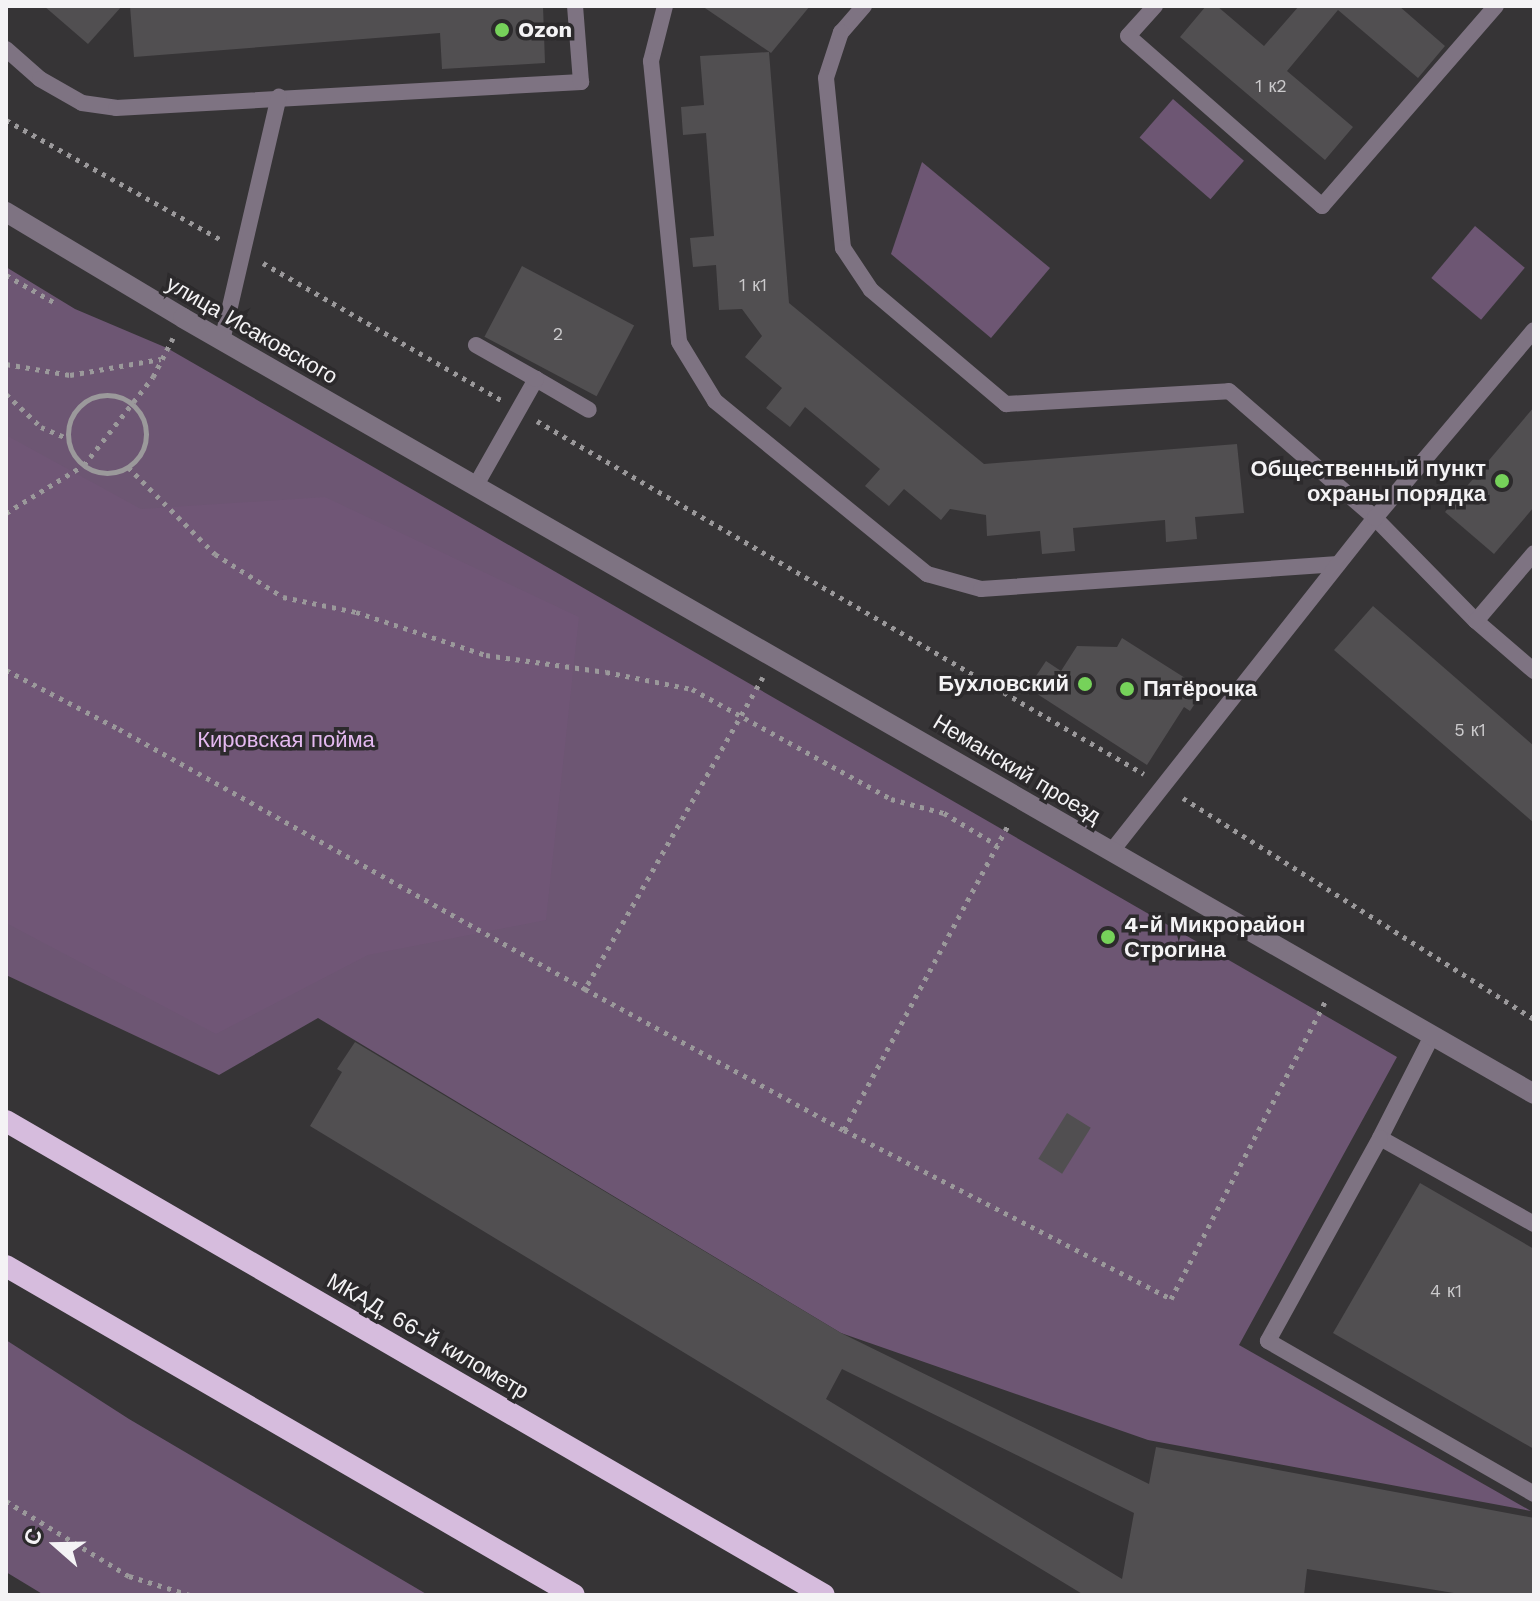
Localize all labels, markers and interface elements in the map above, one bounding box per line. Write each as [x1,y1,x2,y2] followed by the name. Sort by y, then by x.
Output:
[518,17,572,43] place label: Ozon
[493,21,511,39] marker: Ozon
[1255,75,1287,97] house number: 1 к2
[162,270,342,390] street label: улица Исаковского
[739,274,767,296] house number: 1 к1
[553,323,563,345] house number: 2
[1251,455,1486,506] place label: Общественный пункт охраны порядка
[1493,472,1511,490] marker: Общественный пункт охраны порядка
[938,671,1069,697] place label: Бухловский
[1076,675,1094,693] marker: Бухловский
[1143,676,1257,702] place label: Пятёрочка
[1118,680,1136,698] marker: Пятёрочка
[928,709,1106,829] street label: Неманский проезд
[1454,719,1486,741] house number: 5 к1
[197,727,375,753] park label: Кировская пойма
[1124,911,1305,962] place label: 4-й Микрорайон Строгина
[1099,928,1117,946] marker: 4-й Микрорайон Строгина
[322,1267,534,1405] street label: МКАД, 66-й километр
[1430,1280,1462,1302] house number: 4 к1
[16,1505,96,1585] north arrow
[19,1525,47,1548] text: С

